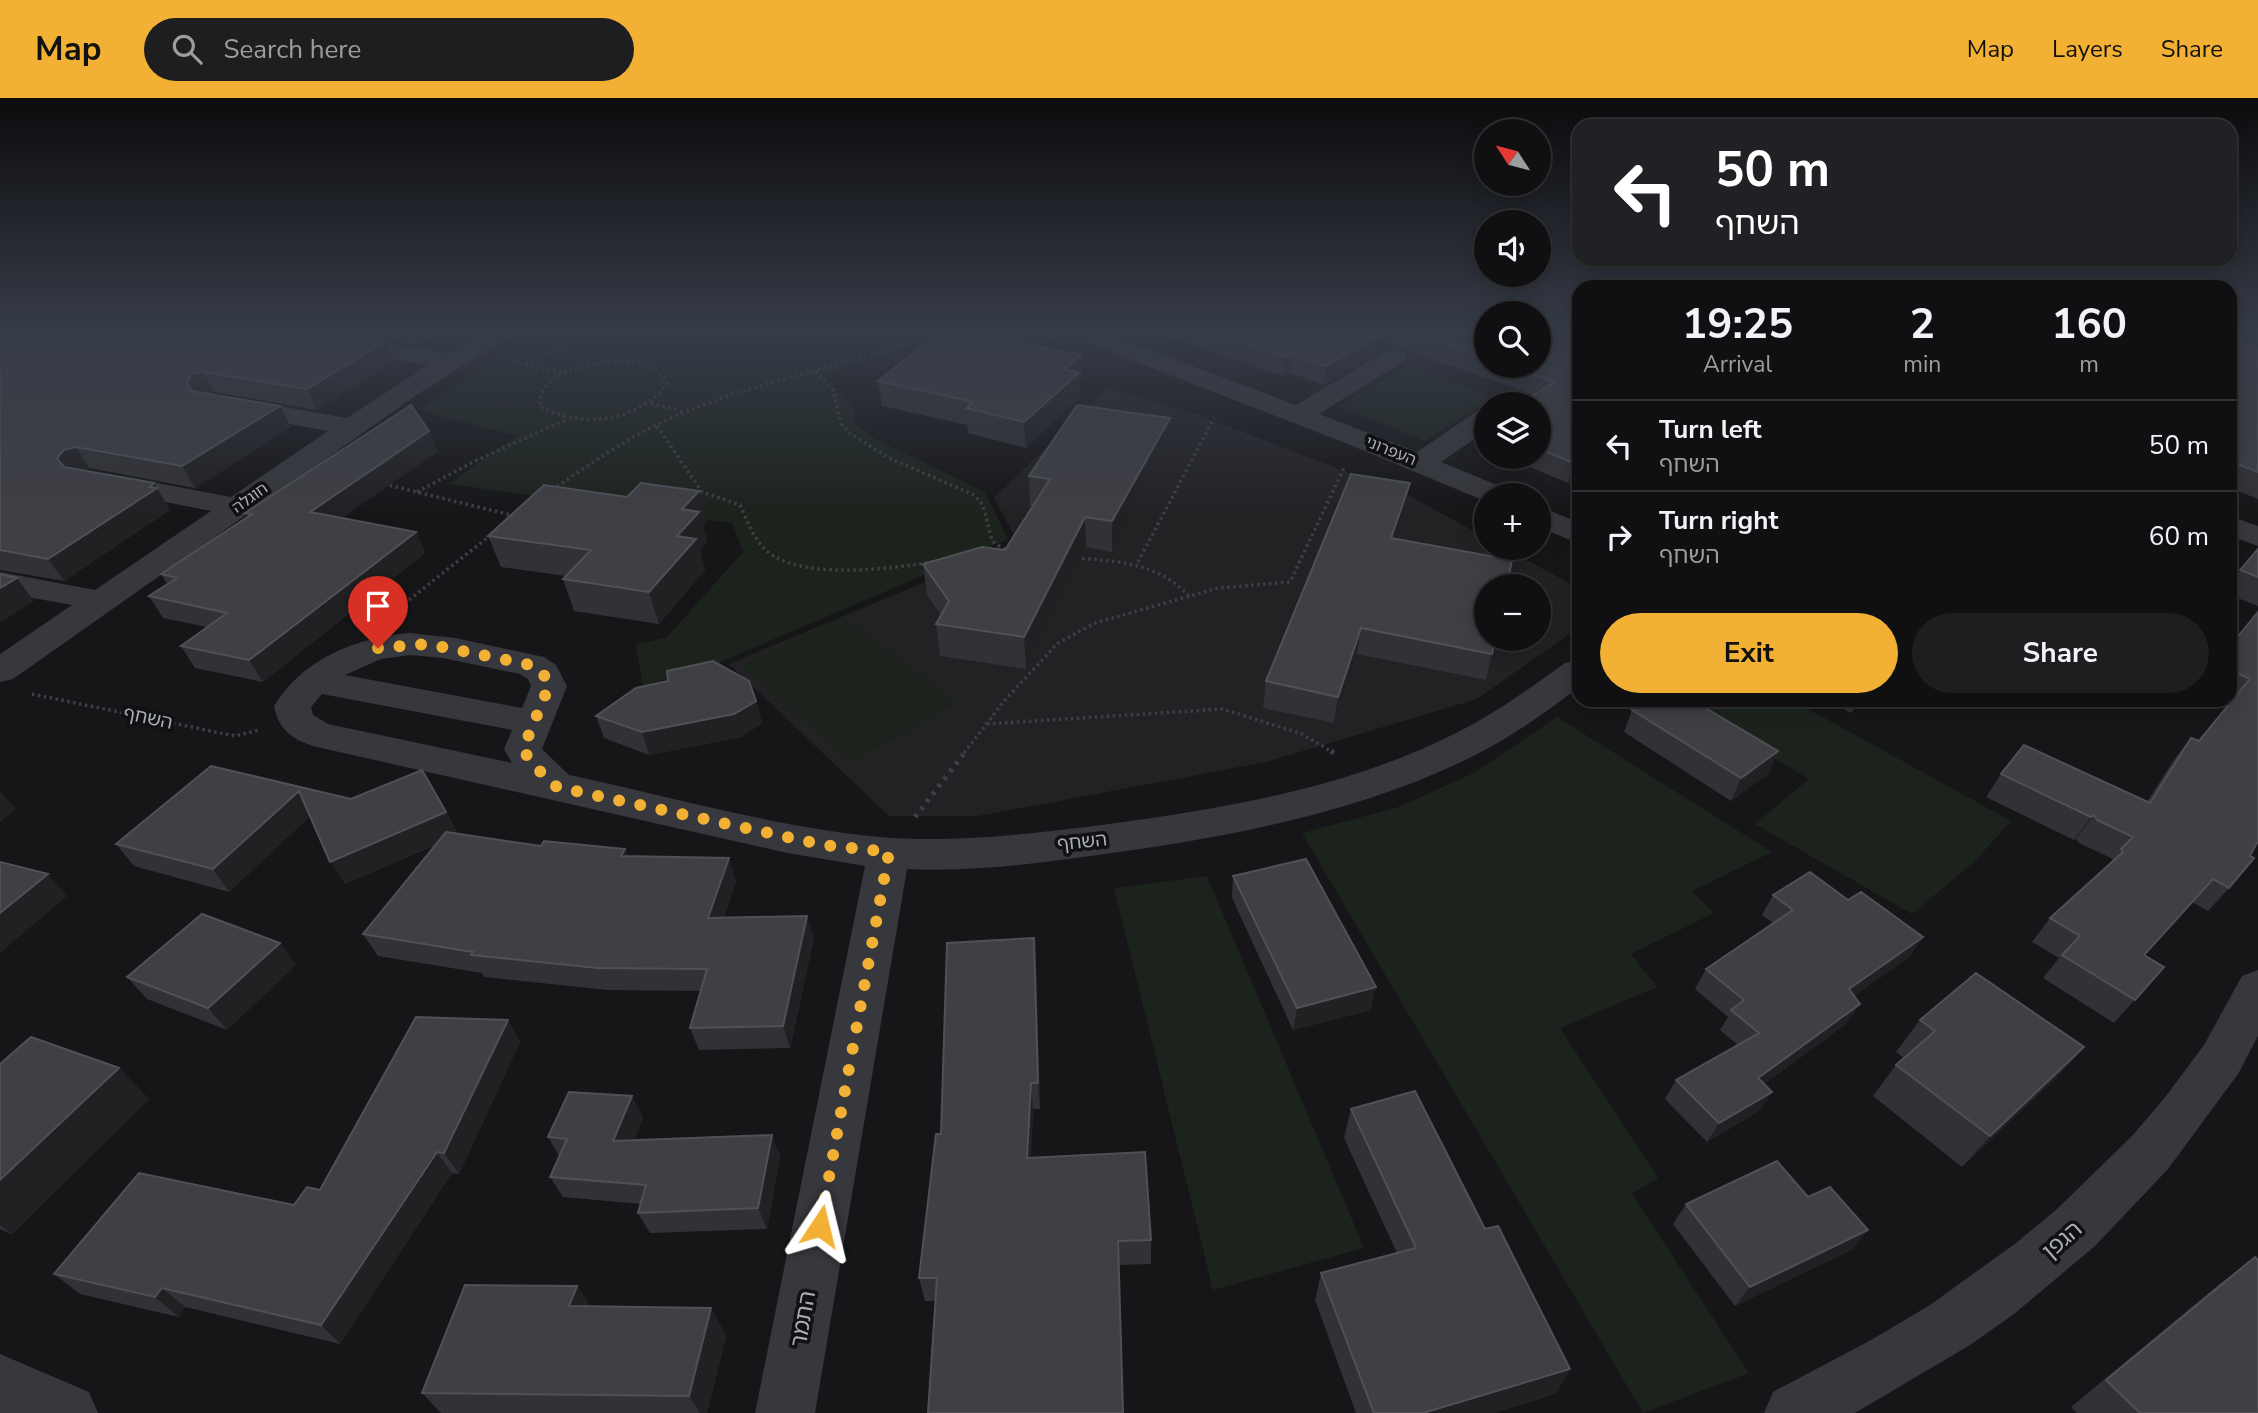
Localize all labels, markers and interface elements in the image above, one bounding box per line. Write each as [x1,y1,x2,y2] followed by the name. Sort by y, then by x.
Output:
[144,18,634,81] search box
[35,27,102,72] text: Map
[168,30,206,68] icon: search
[224,32,361,67] text: Search here
[1967,33,2014,65] text: Map
[2052,33,2123,65] text: Layers
[2161,33,2223,65] text: Share
[1474,119,1550,196] north arrow
[1474,119,1551,651] map controls
[1715,136,1830,203] text: 50 m
[1600,147,1691,238] icon: left
[1715,202,1799,245] text: השחף
[1474,210,1551,287] button: sound
[1682,296,1793,353] text: 19:25
[1910,296,1935,353] text: 2
[2051,296,2127,353] text: 160
[1474,301,1551,378] button: search
[1703,349,1772,380] text: Arrival
[1903,349,1941,380] text: min
[2079,349,2099,380] text: m
[1474,392,1551,469] button: layers
[1659,412,1762,447] text: Turn left
[1600,427,1638,465] icon: left
[2149,428,2209,463] text: 50 m
[1362,431,1420,471] street label: העפרוני
[1659,449,1720,480] text: השחף
[227,478,273,518] street label: חוגלה
[1474,483,1551,560] button: +
[1659,503,1778,538] text: Turn right
[1600,518,1638,556] icon: right
[2149,519,2209,554] text: 60 m
[1659,540,1720,571] text: השחף
[1474,574,1551,651] button: −
[348,576,408,648] pin
[359,587,397,625] icon: arrive
[1600,613,1898,693] button: Exit
[1912,613,2209,693] button: Share
[121,700,175,736] street label: השחף
[1056,826,1108,858] street label: השחף
[783,1189,857,1263] position arrow
[2035,1214,2089,1266] street label: הגפן
[783,1288,823,1350] street label: התמר

